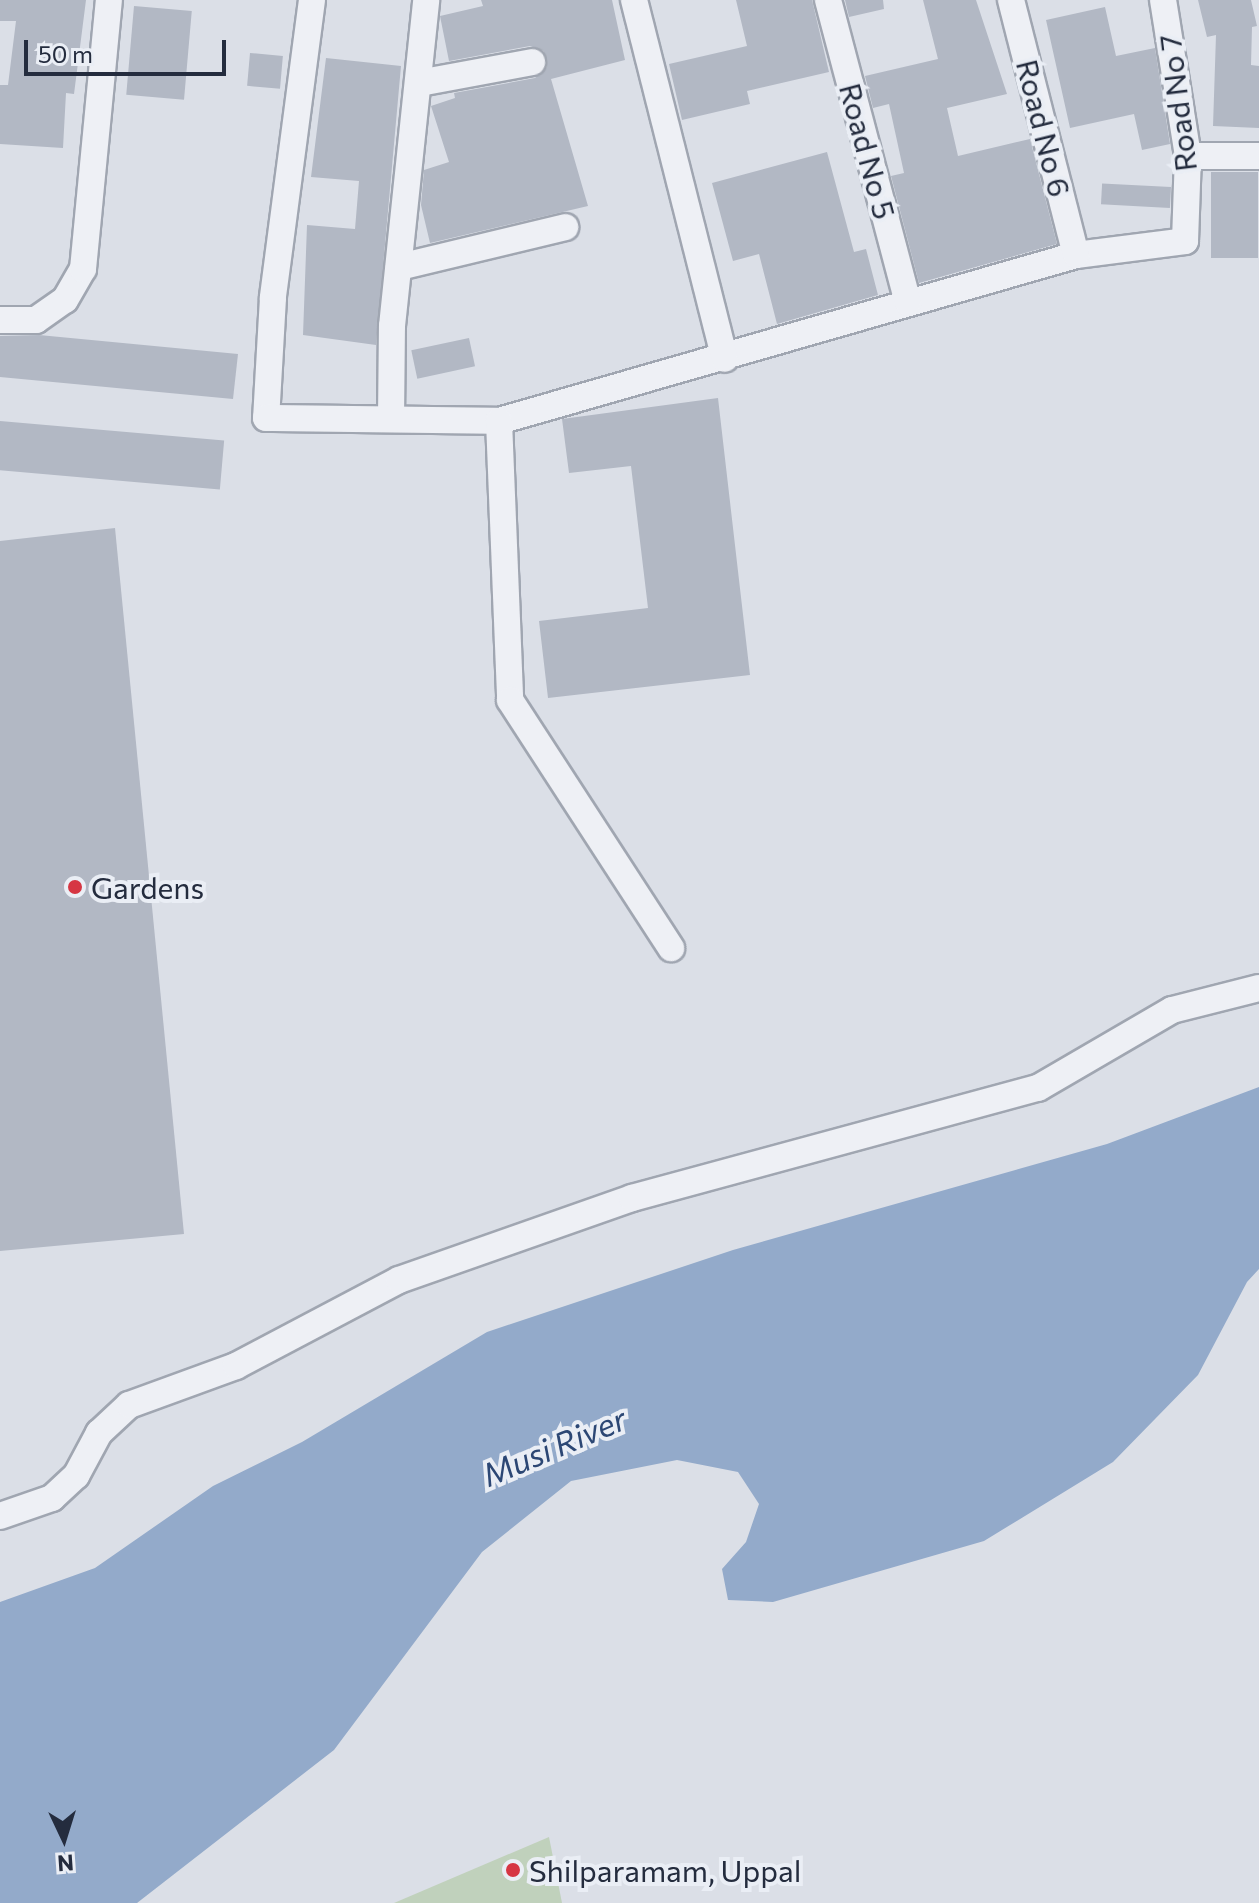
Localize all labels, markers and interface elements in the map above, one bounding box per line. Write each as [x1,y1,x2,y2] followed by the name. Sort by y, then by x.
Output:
[28,24,230,74] scale bar
[1151,32,1203,174] street label: Road No 7
[38,39,93,68] text: 50 m
[1010,56,1078,200] street label: Road No 6
[833,79,903,223] street label: Road No 5
[91,869,204,905] place label: Gardens
[66,878,84,896] marker: Gardens
[476,1398,632,1494] water label: Musi River
[24,1799,104,1879] north arrow
[57,1849,75,1877] text: N
[529,1852,801,1888] place label: Shilparamam, Uppal
[504,1861,522,1879] marker: Shilparamam, Uppal

